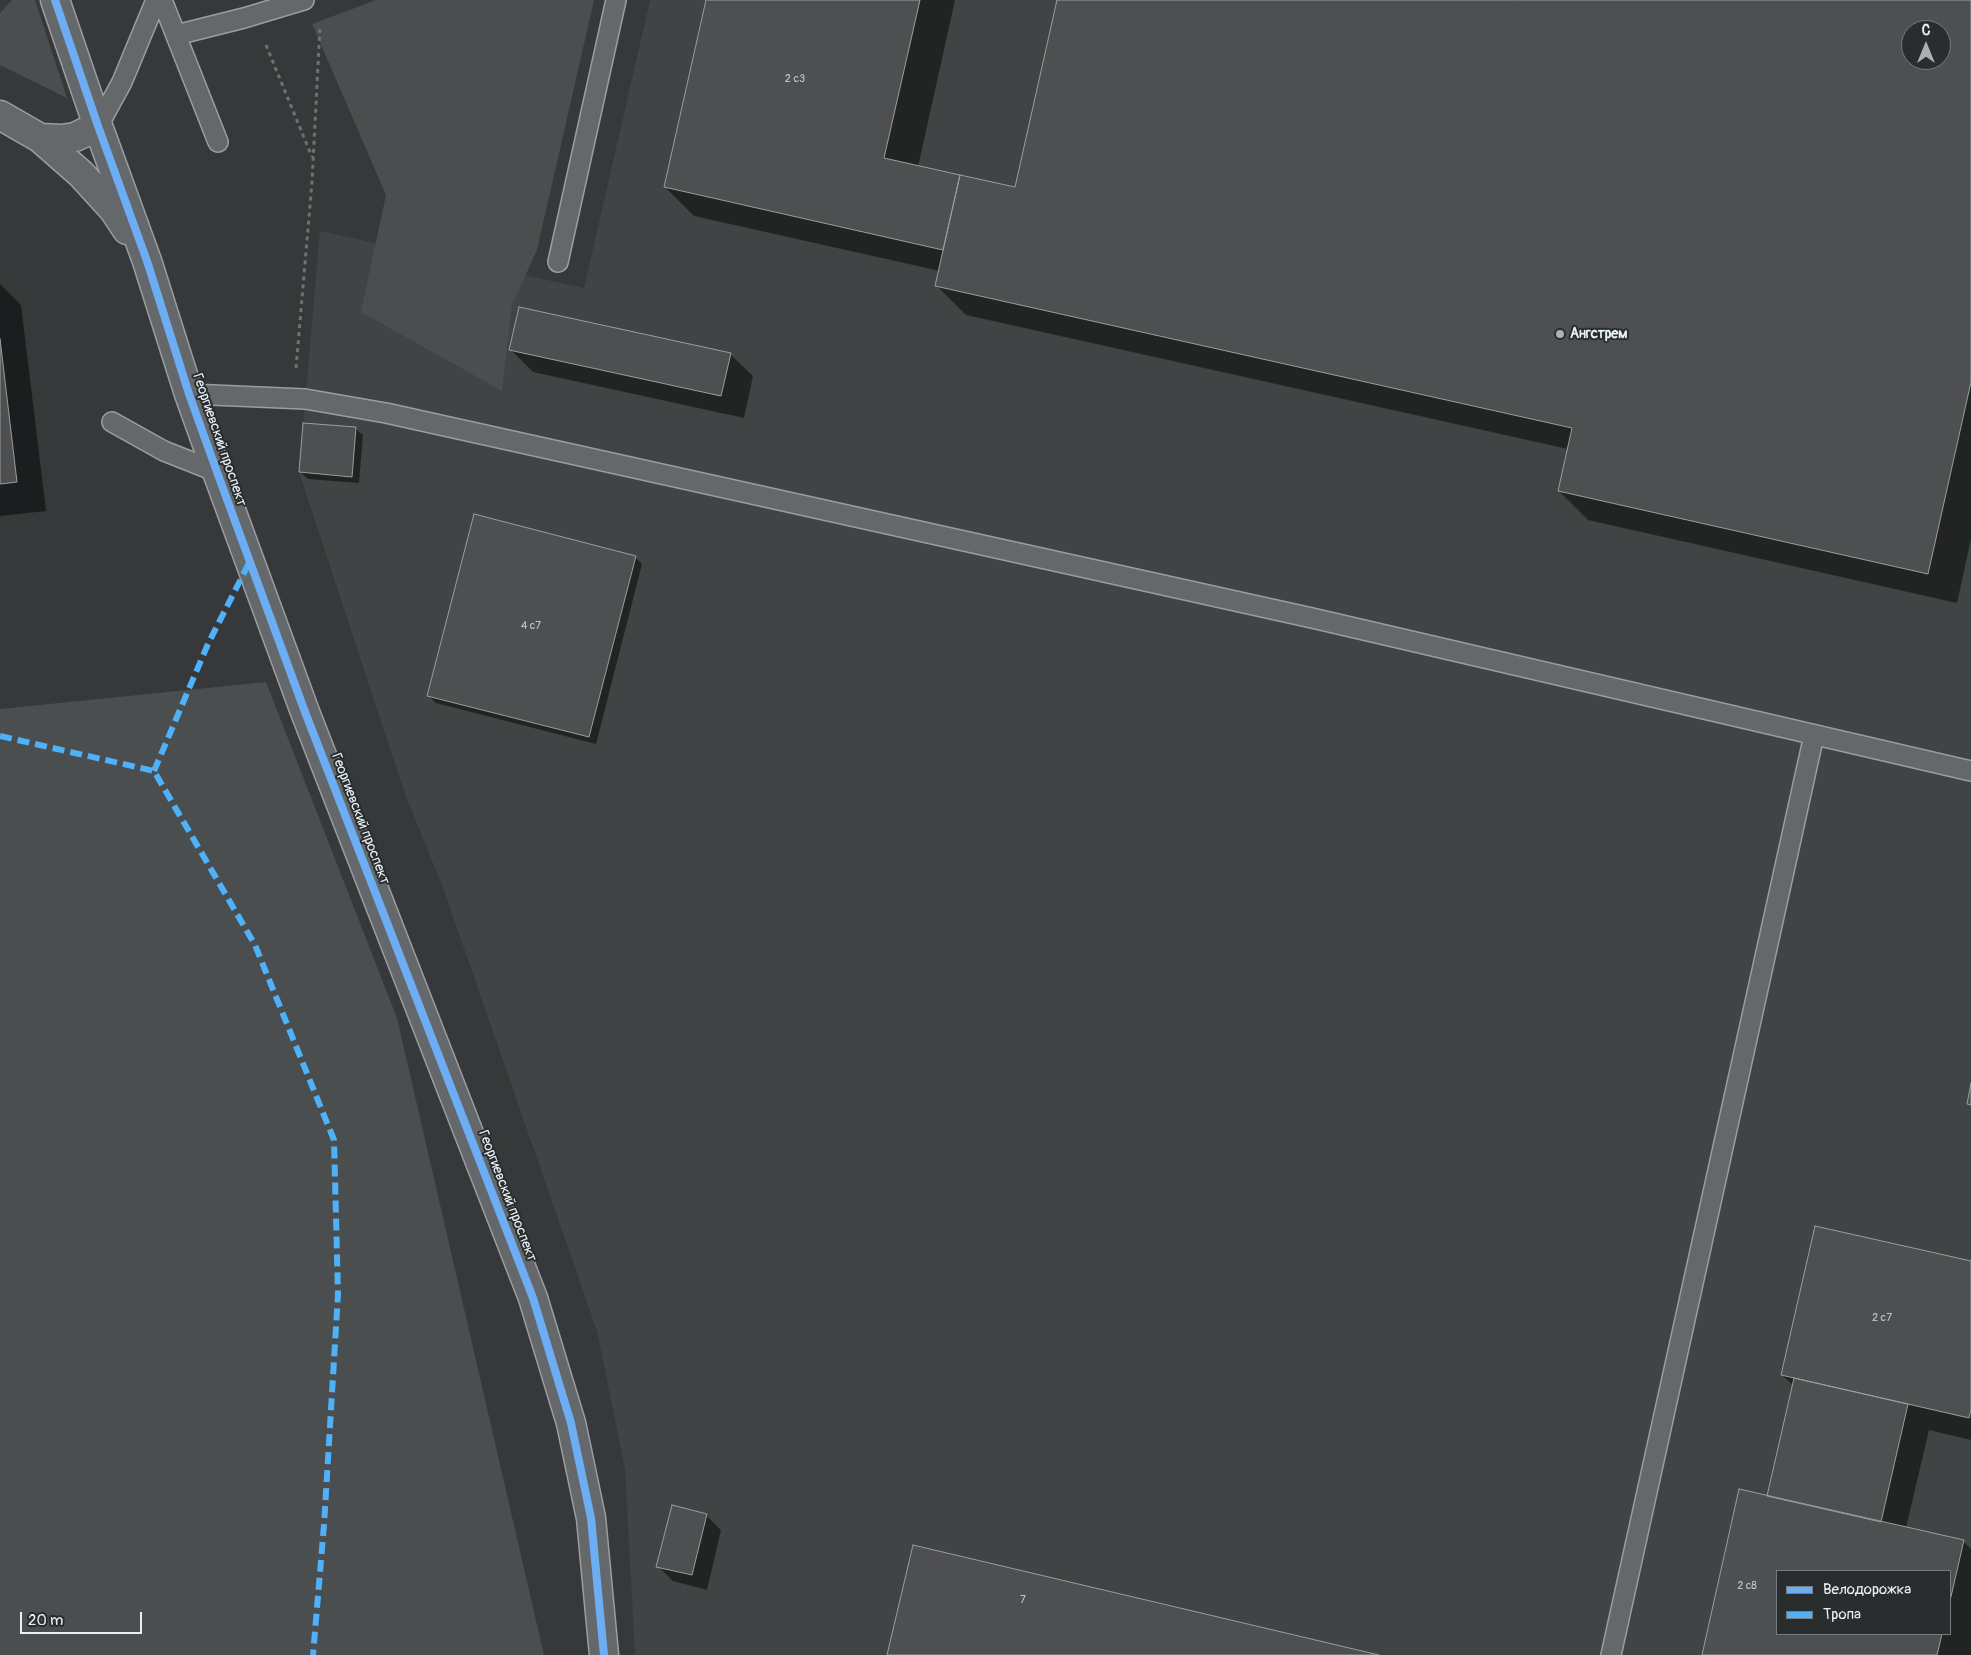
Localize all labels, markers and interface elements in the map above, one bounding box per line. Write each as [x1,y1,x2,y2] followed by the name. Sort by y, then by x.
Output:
[1901,20,1951,70] north arrow
[1922,22,1930,39] text: С
[785,72,805,86] house number: 2 с3
[1570,326,1627,342] place label: Ангстрем
[1554,328,1566,340] marker: Ангстрем
[188,371,250,509] street label: Георгиевский проспект
[521,619,541,633] house number: 4 с7
[327,751,393,887] street label: Георгиевский проспект
[474,1128,540,1264] street label: Георгиевский проспект
[1872,1311,1892,1325] house number: 2 с7
[1776,1570,1951,1635] legend
[1737,1579,1757,1593] house number: 2 с8
[1823,1580,1911,1599] text: Велодорожка
[1020,1593,1026,1607] house number: 7
[22,1602,145,1634] scale bar
[1823,1605,1861,1624] text: Тропа
[28,1611,63,1630] text: 20 m

